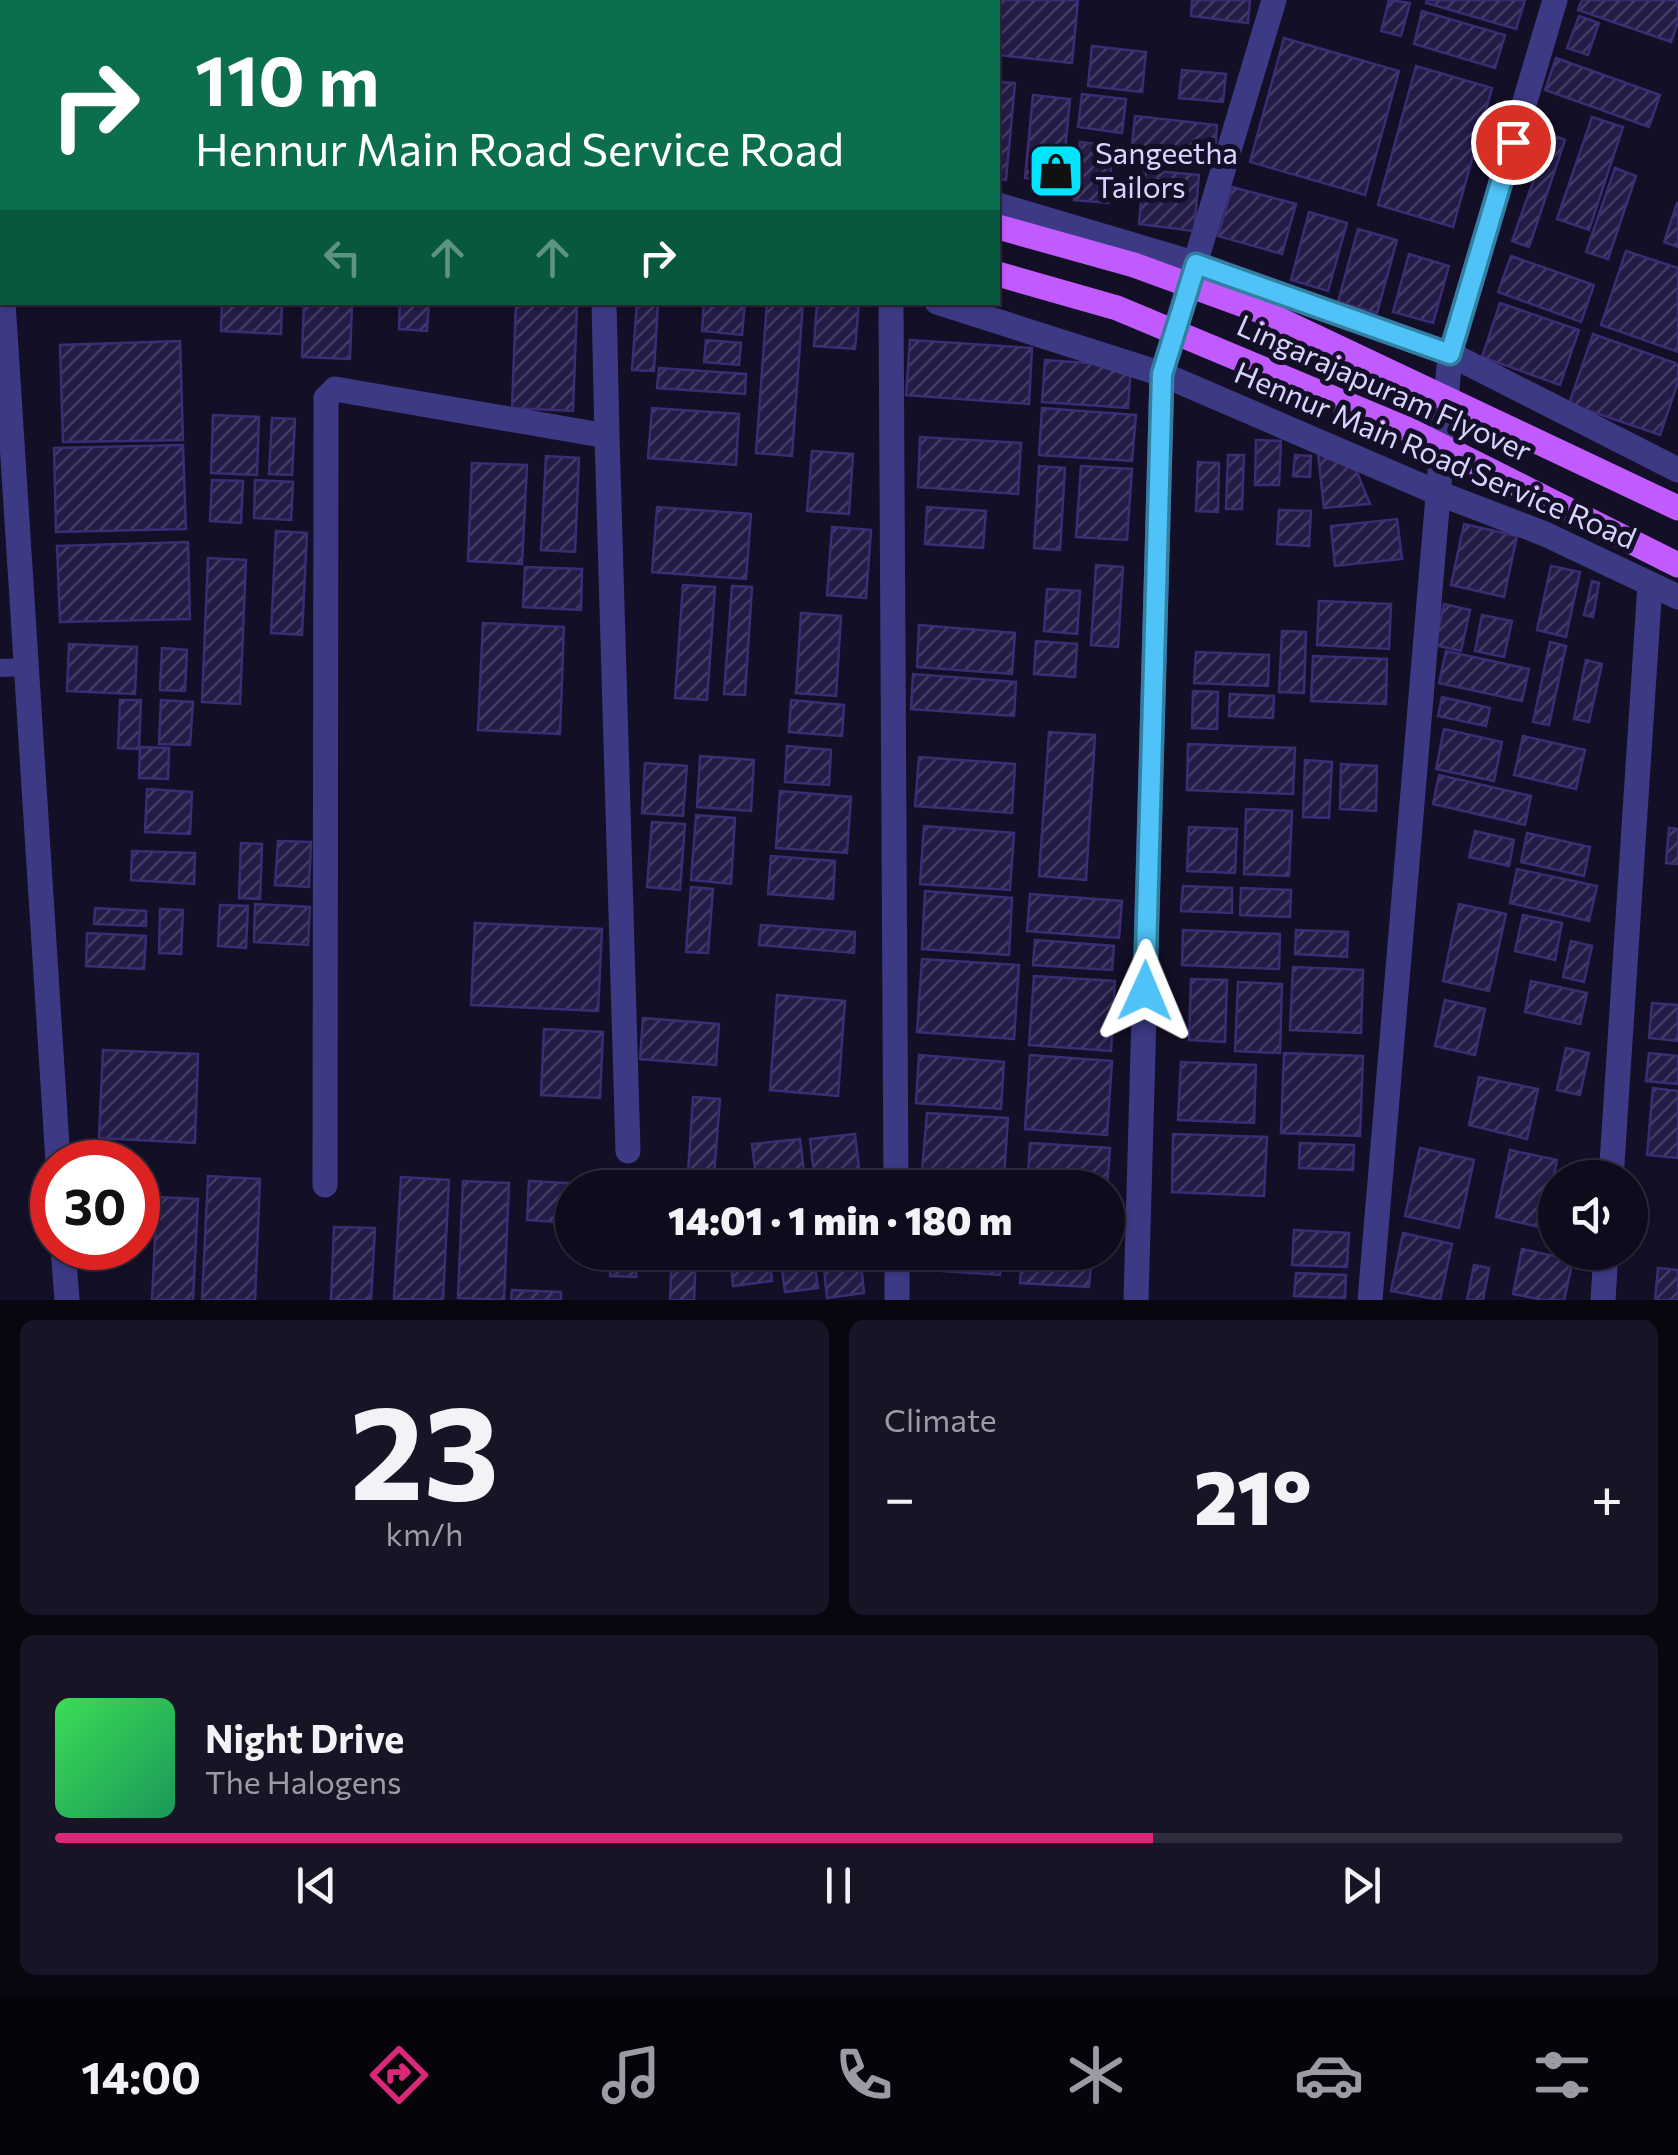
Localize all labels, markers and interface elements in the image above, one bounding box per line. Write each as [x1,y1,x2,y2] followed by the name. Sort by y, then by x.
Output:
[195,35,379,120] text: 110 m
[30,40,160,170] icon: right
[1471,100,1556,185] pin
[1486,115,1541,170] icon: arrive
[195,120,844,175] text: Hennur Main Road Service Road
[1095,133,1238,204] place label: Sangeetha Tailors
[1026,141,1086,201] shop icon: Sangeetha Tailors
[315,230,370,285] icon: left
[420,230,475,285] icon: ahead
[525,230,580,285] icon: ahead
[630,230,685,285] icon: right
[1232,305,1538,468] street label: Lingarajapuram Flyover
[1230,352,1642,555] street label: Hennur Main Road Service Road
[1093,939,1197,1043] position arrow
[30,1140,160,1270] speed limit sign: 30
[1538,1160,1648,1270] map controls
[1538,1160,1648,1270] button: sound
[668,1196,1012,1243] text: 14:01 · 1 min · 180 m
[350,1368,499,1527] text: 23
[884,1399,997,1439] text: Climate
[1194,1449,1312,1540] text: 21°
[884,1462,915,1529] text: −
[1591,1462,1623,1529] text: +
[386,1513,463,1553] text: km/h
[205,1714,404,1761] text: Night Drive
[205,1761,402,1801] text: The Halogens
[289,1858,344,1913] icon: previous
[811,1858,866,1913] icon: pause
[1334,1858,1389,1913] icon: next
[364,2040,434,2110] icon: directions
[596,2040,666,2110] icon: music
[829,2040,899,2110] icon: phone
[1061,2040,1131,2110] icon: climate
[1294,2040,1364,2110] icon: car
[1527,2040,1597,2110] icon: filters
[81,2048,201,2103] text: 14:00

